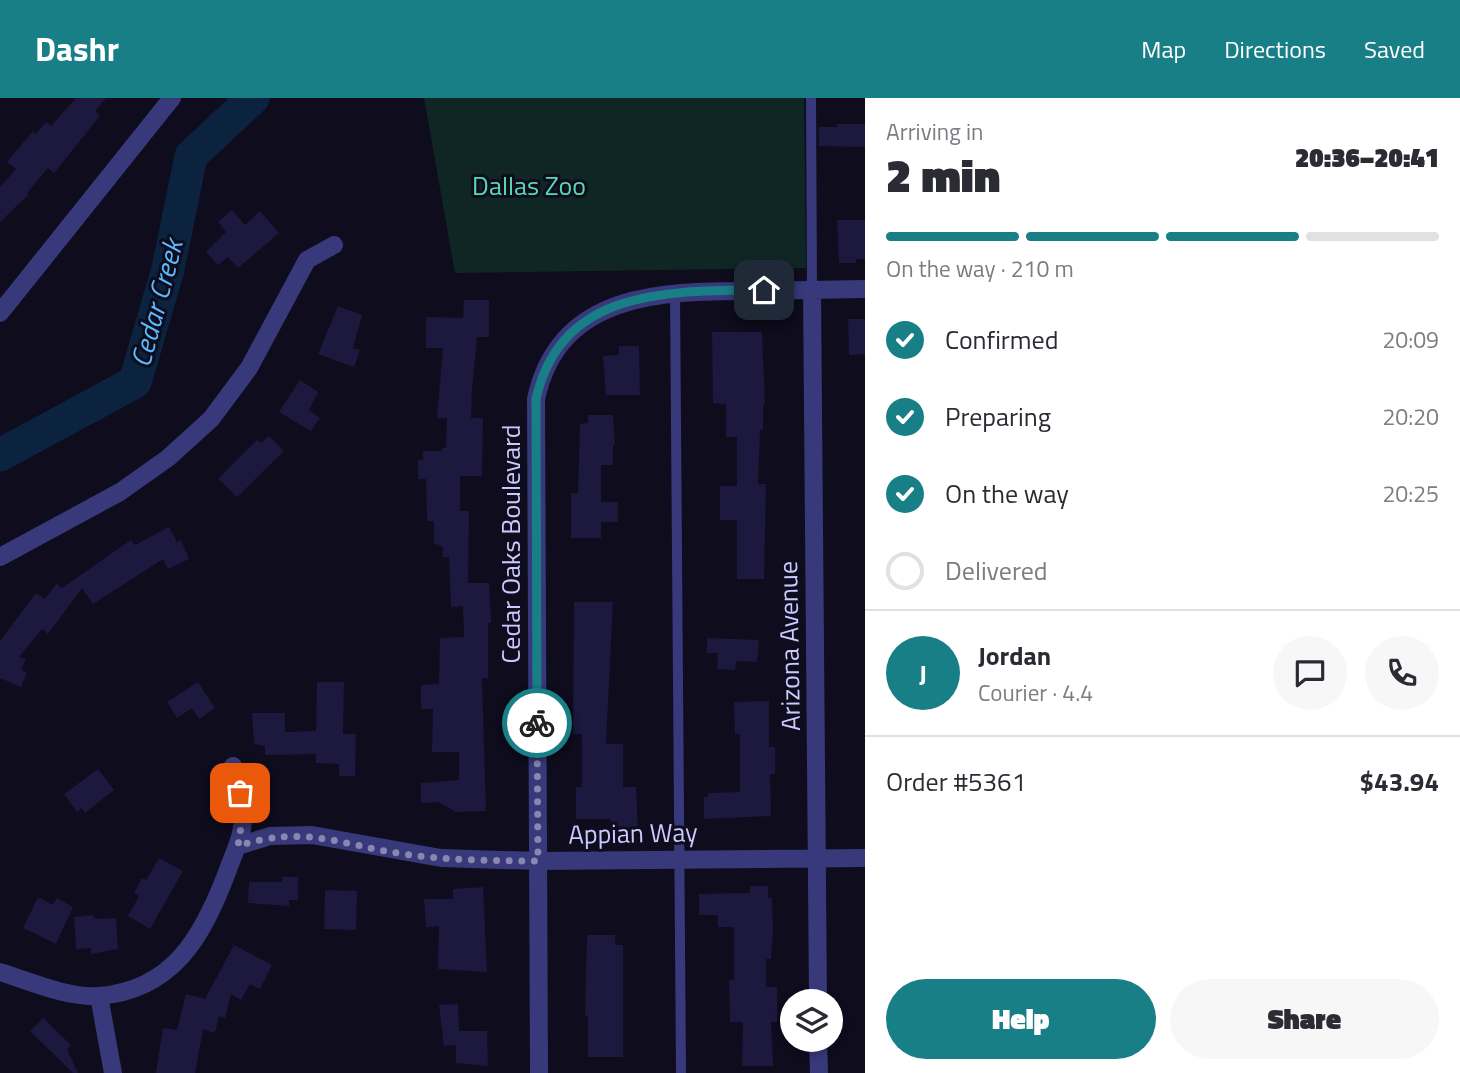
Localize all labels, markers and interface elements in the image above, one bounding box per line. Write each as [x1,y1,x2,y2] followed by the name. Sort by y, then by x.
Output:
[35,24,119,74] text: Dashr
[1141,31,1186,67] text: Map
[1224,31,1326,67] text: Directions
[1364,31,1425,67] text: Saved
[886,114,983,149] text: Arriving in
[1295,138,1439,177] text: 20:36–20:41
[886,140,1000,210] text: 2 min
[472,166,586,205] park label: Dallas Zoo
[118,231,195,372] water label: Cedar Creek
[886,251,1074,286] text: On the way · 210 m
[734,260,794,320] pin
[745,271,783,309] icon: home
[945,320,1059,359] text: Confirmed
[886,321,924,359] icon: check
[1382,322,1439,357] text: 20:09
[945,397,1051,436] text: Preparing
[886,398,924,436] icon: check
[1382,399,1439,434] text: 20:20
[491,424,530,664] street label: Cedar Oaks Boulevard
[945,474,1069,513] text: On the way
[886,475,924,513] icon: check
[1382,476,1439,511] text: 20:25
[945,551,1048,590] text: Delivered
[768,561,810,731] street label: Arizona Avenue
[978,636,1051,675] text: Jordan
[1273,636,1347,710] button: chat
[1365,636,1439,710] button: phone
[919,654,927,693] text: J
[978,675,1093,710] text: Courier · 4.4
[502,688,572,758] courier
[518,704,556,742] icon: bike
[886,762,1026,801] text: Order #5361
[1360,762,1439,801] text: $43.94
[210,763,270,823] pin
[221,774,259,812] icon: bag
[568,812,698,854] street label: Appian Way
[886,979,1156,1059] button: Help
[1170,979,1439,1059] button: Share
[780,989,843,1052] map controls
[780,989,843,1052] button: layers

